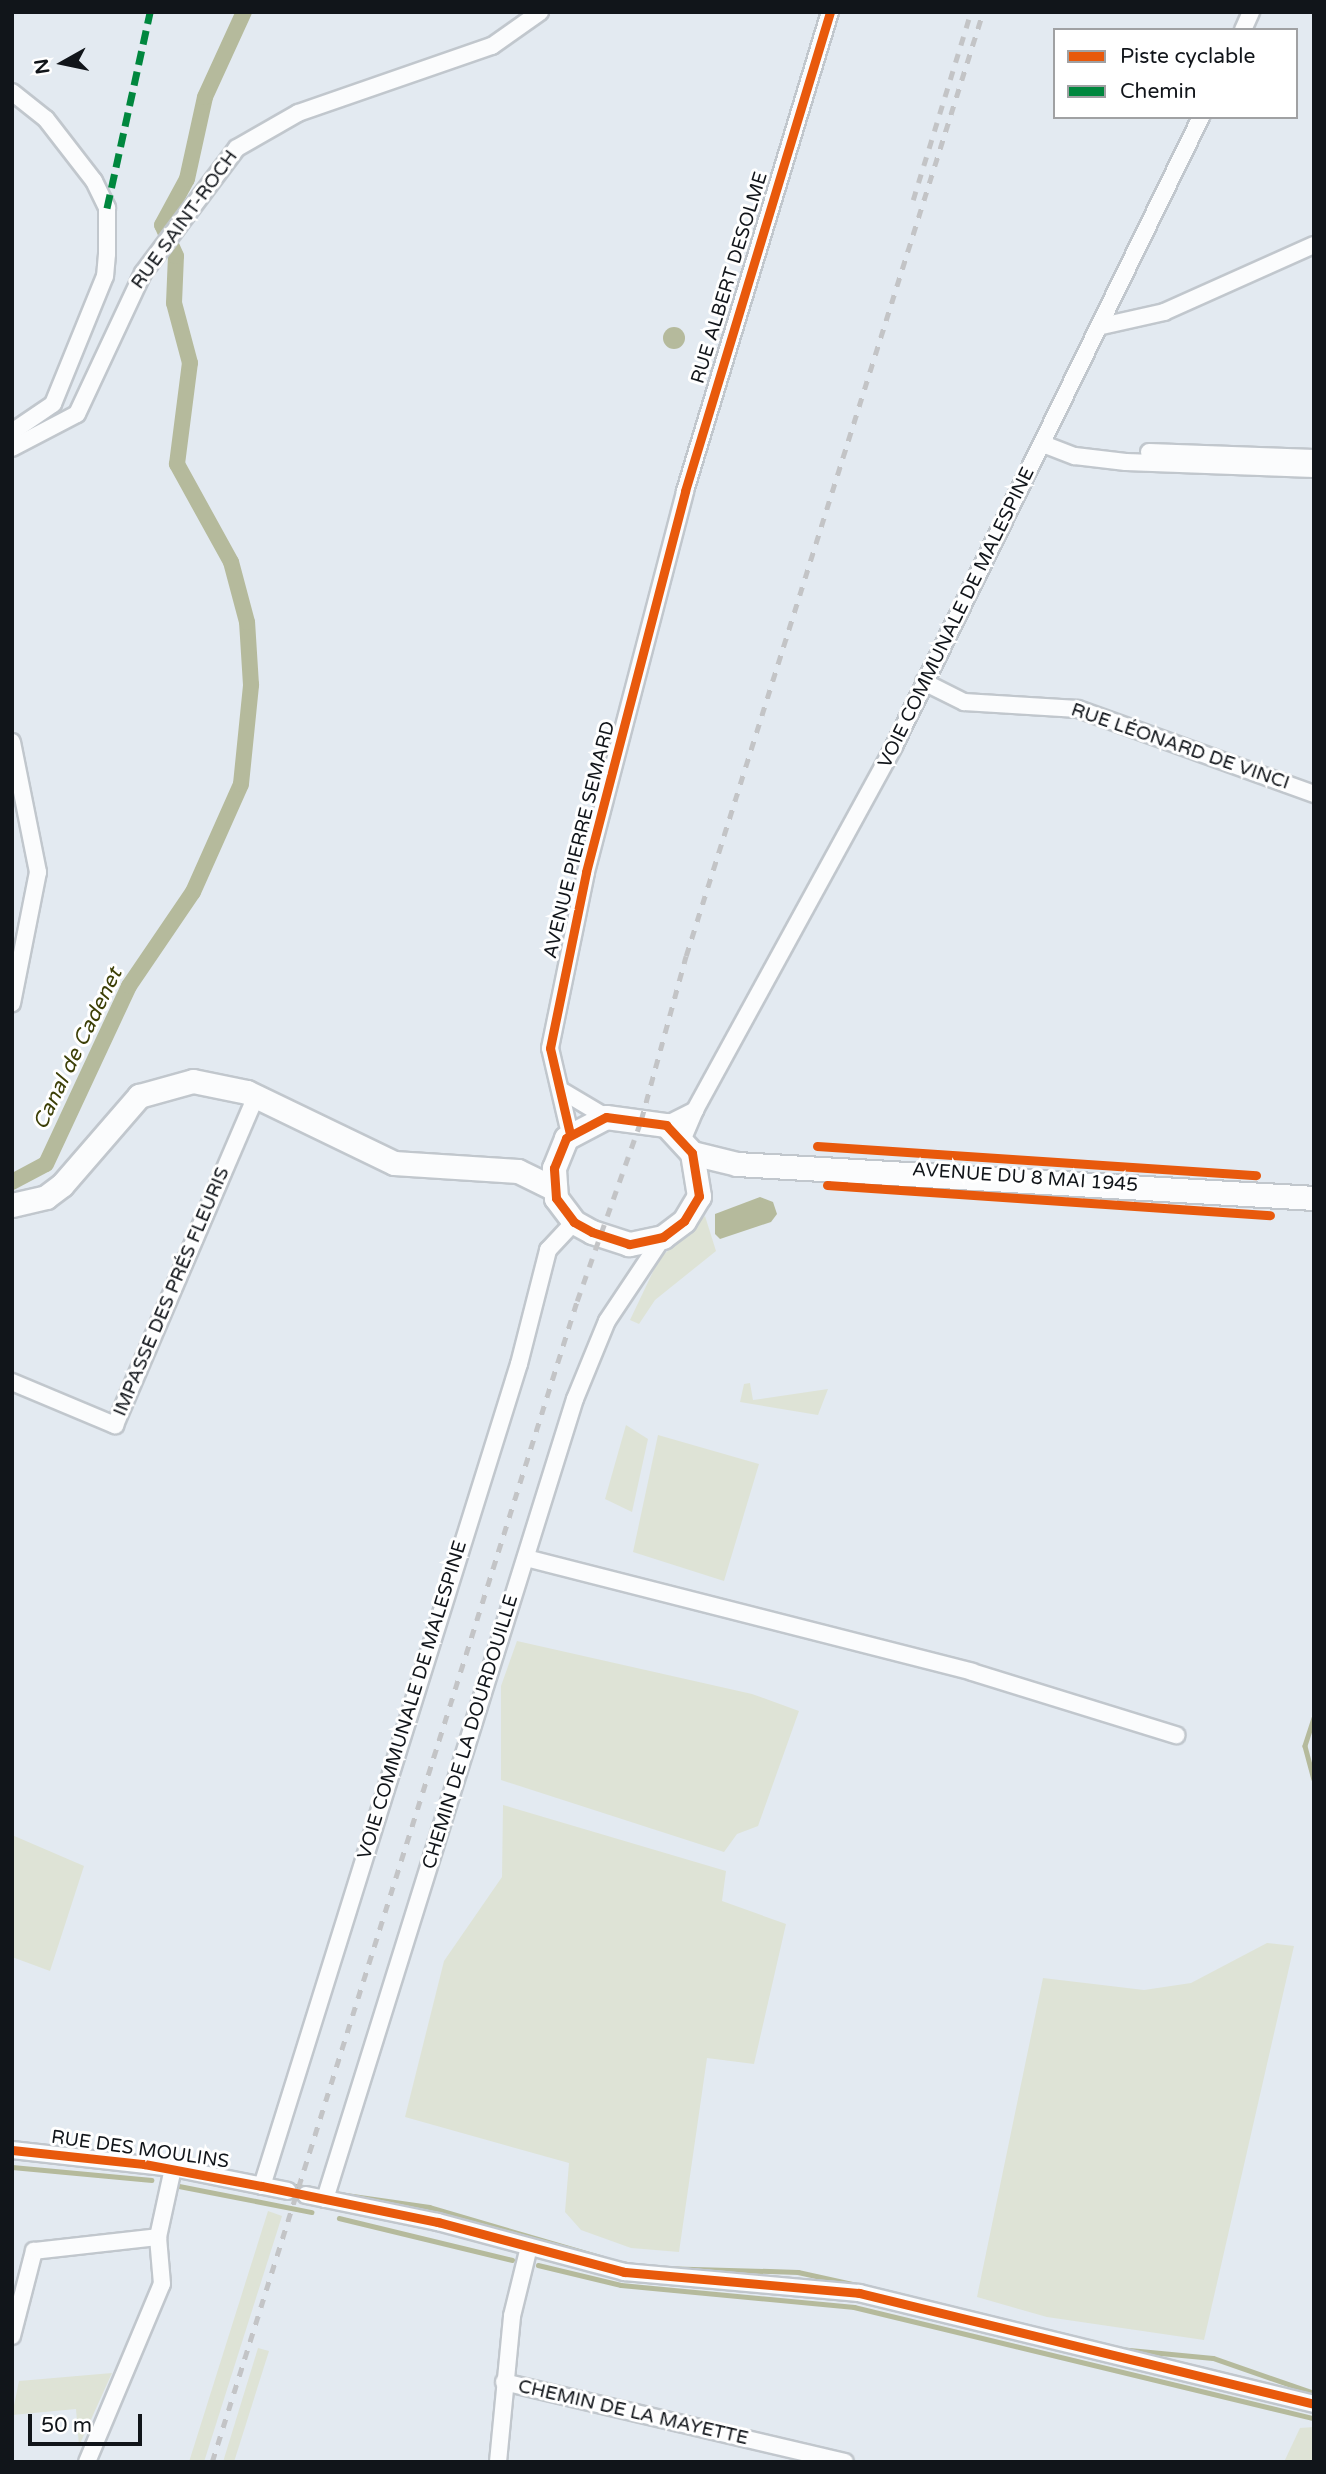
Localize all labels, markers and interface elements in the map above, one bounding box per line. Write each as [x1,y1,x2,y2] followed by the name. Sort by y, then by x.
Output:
[28,28,98,98] north arrow
[1053,28,1298,119] legend
[1120,44,1255,69] text: Piste cyclable
[30,57,54,76] text: N
[1120,79,1197,104] text: Chemin
[127,146,243,294] street label: RUE SAINT-ROCH
[687,169,773,387] street label: RUE ALBERT DESOLME
[874,464,1040,772] street label: VOIE COMMUNALE DE MALESPINE
[1068,699,1292,795] street label: RUE LÉONARD DE VINCI
[539,719,621,961] street label: AVENUE PIERRE SEMARD
[28,964,128,1134] water label: Canal de Cadenet
[911,1159,1139,1197] street label: AVENUE DU 8 MAI 1945
[109,1164,235,1420] street label: IMPASSE DES PRÉS FLEURIS
[354,1538,472,1862] street label: VOIE COMMUNALE DE MALESPINE
[418,1592,524,1872] street label: CHEMIN DE LA DOURDOUILLE
[50,2126,230,2174] street label: RUE DES MOULINS
[516,2375,750,2451] street label: CHEMIN DE LA MAYETTE
[32,2400,145,2444] scale bar
[41,2413,92,2438] text: 50 m

